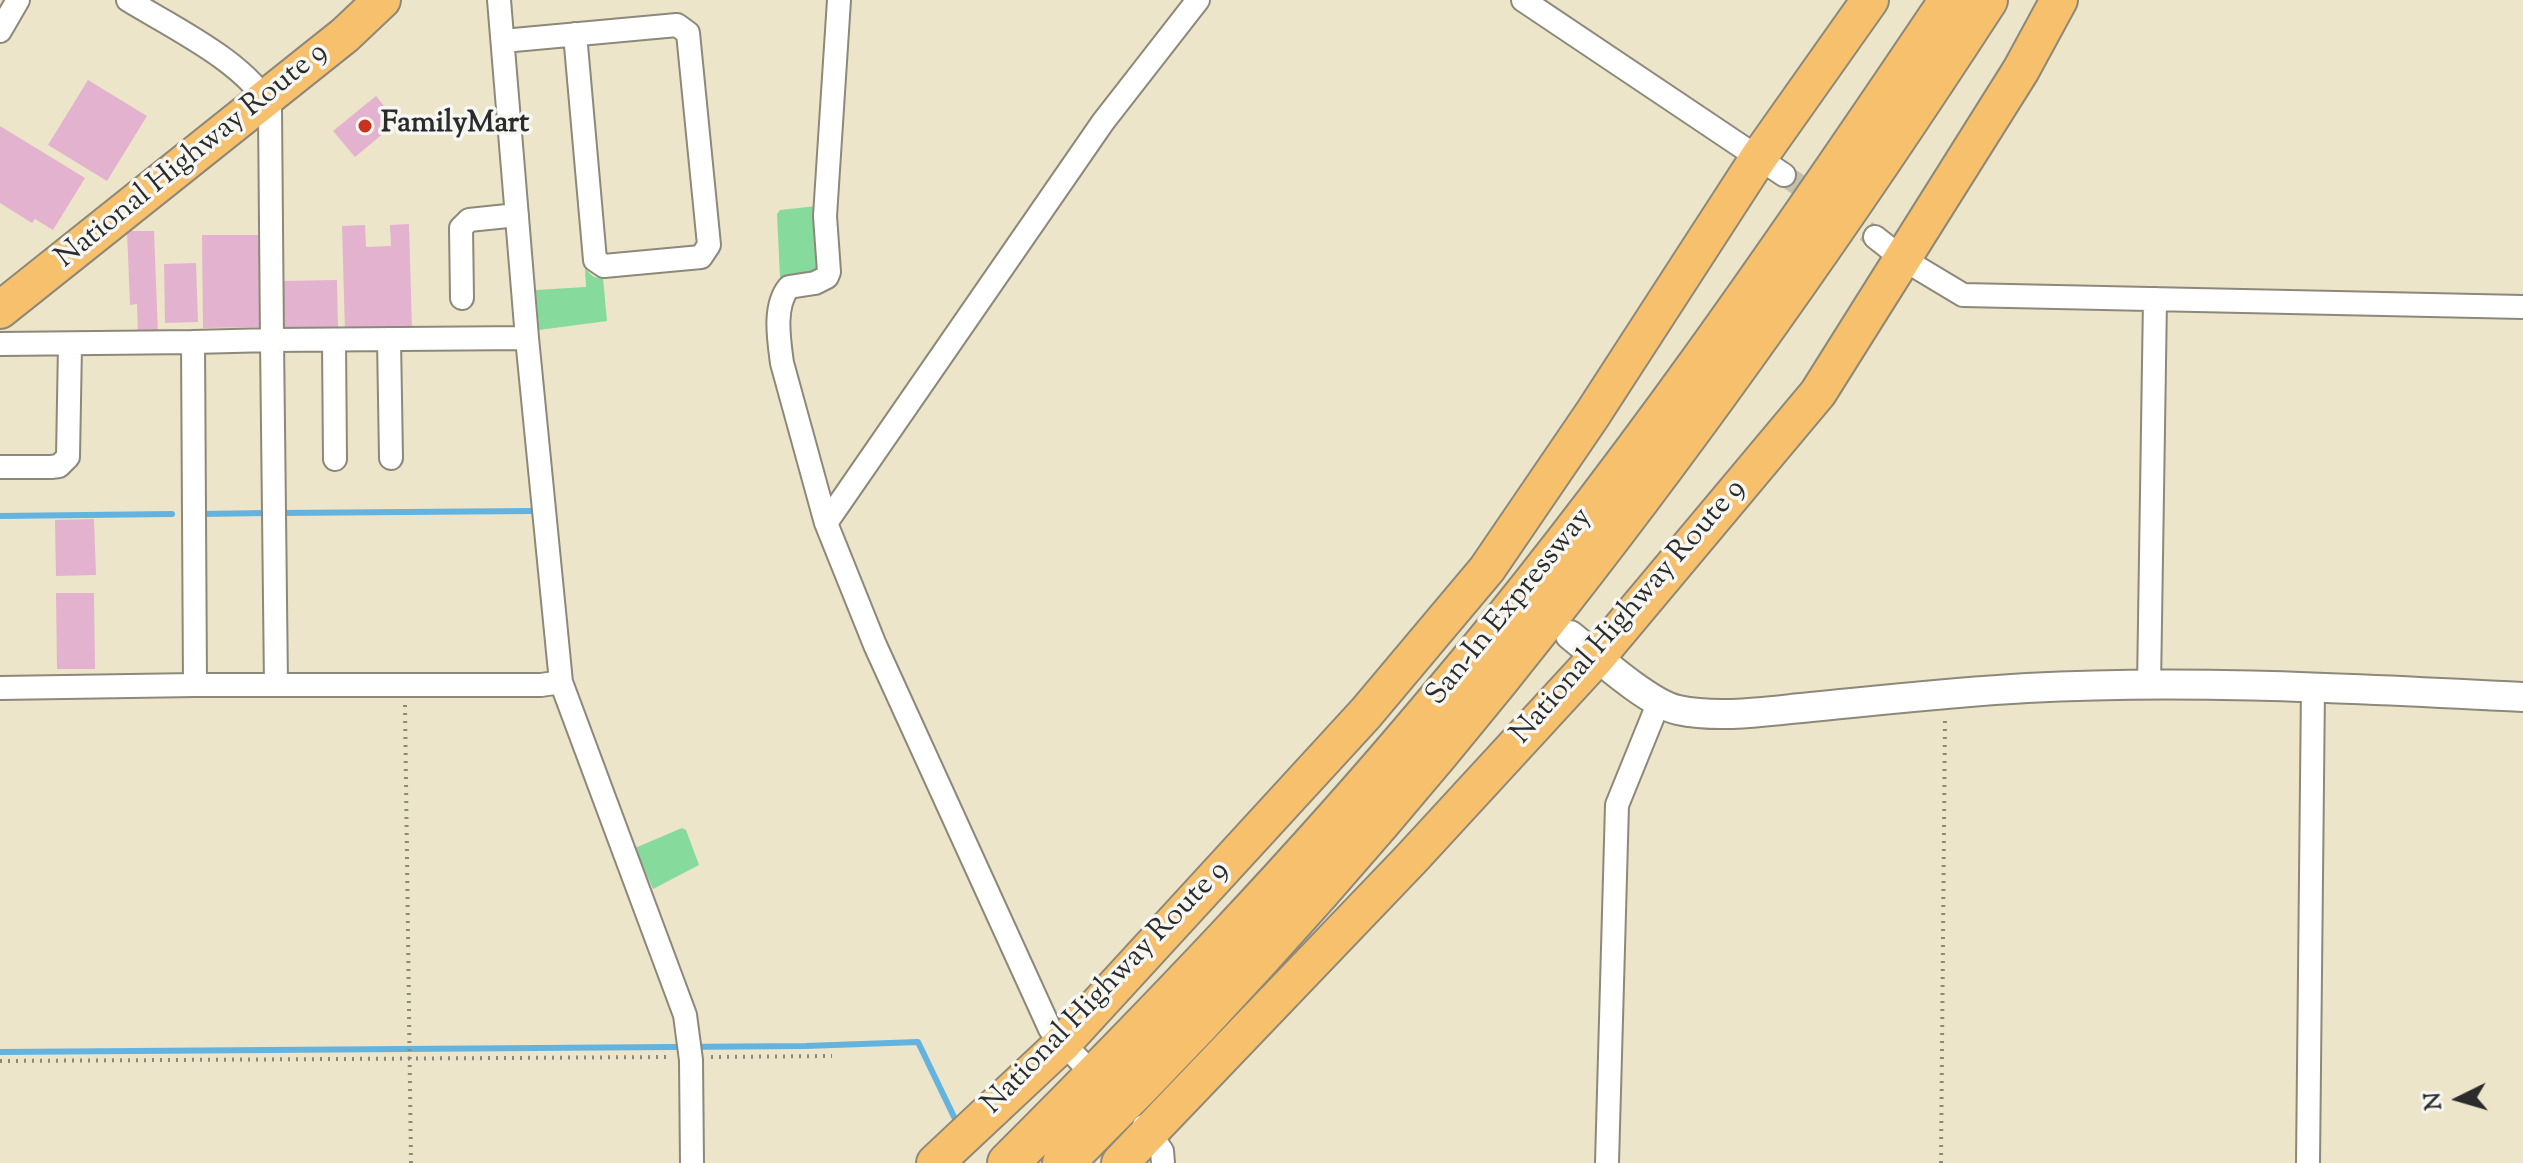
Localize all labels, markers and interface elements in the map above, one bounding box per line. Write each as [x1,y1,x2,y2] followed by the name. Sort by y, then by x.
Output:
[50,36,336,278] street label: National Highway Route 9
[381,108,529,144] place label: FamilyMart
[356,117,374,135] marker: FamilyMart
[1505,473,1755,753] street label: National Highway Route 9
[1420,502,1602,714] street label: San-In Expressway
[976,854,1238,1124] street label: National Highway Route 9
[2419,1059,2499,1139] north arrow
[2418,1091,2452,1111] text: N

